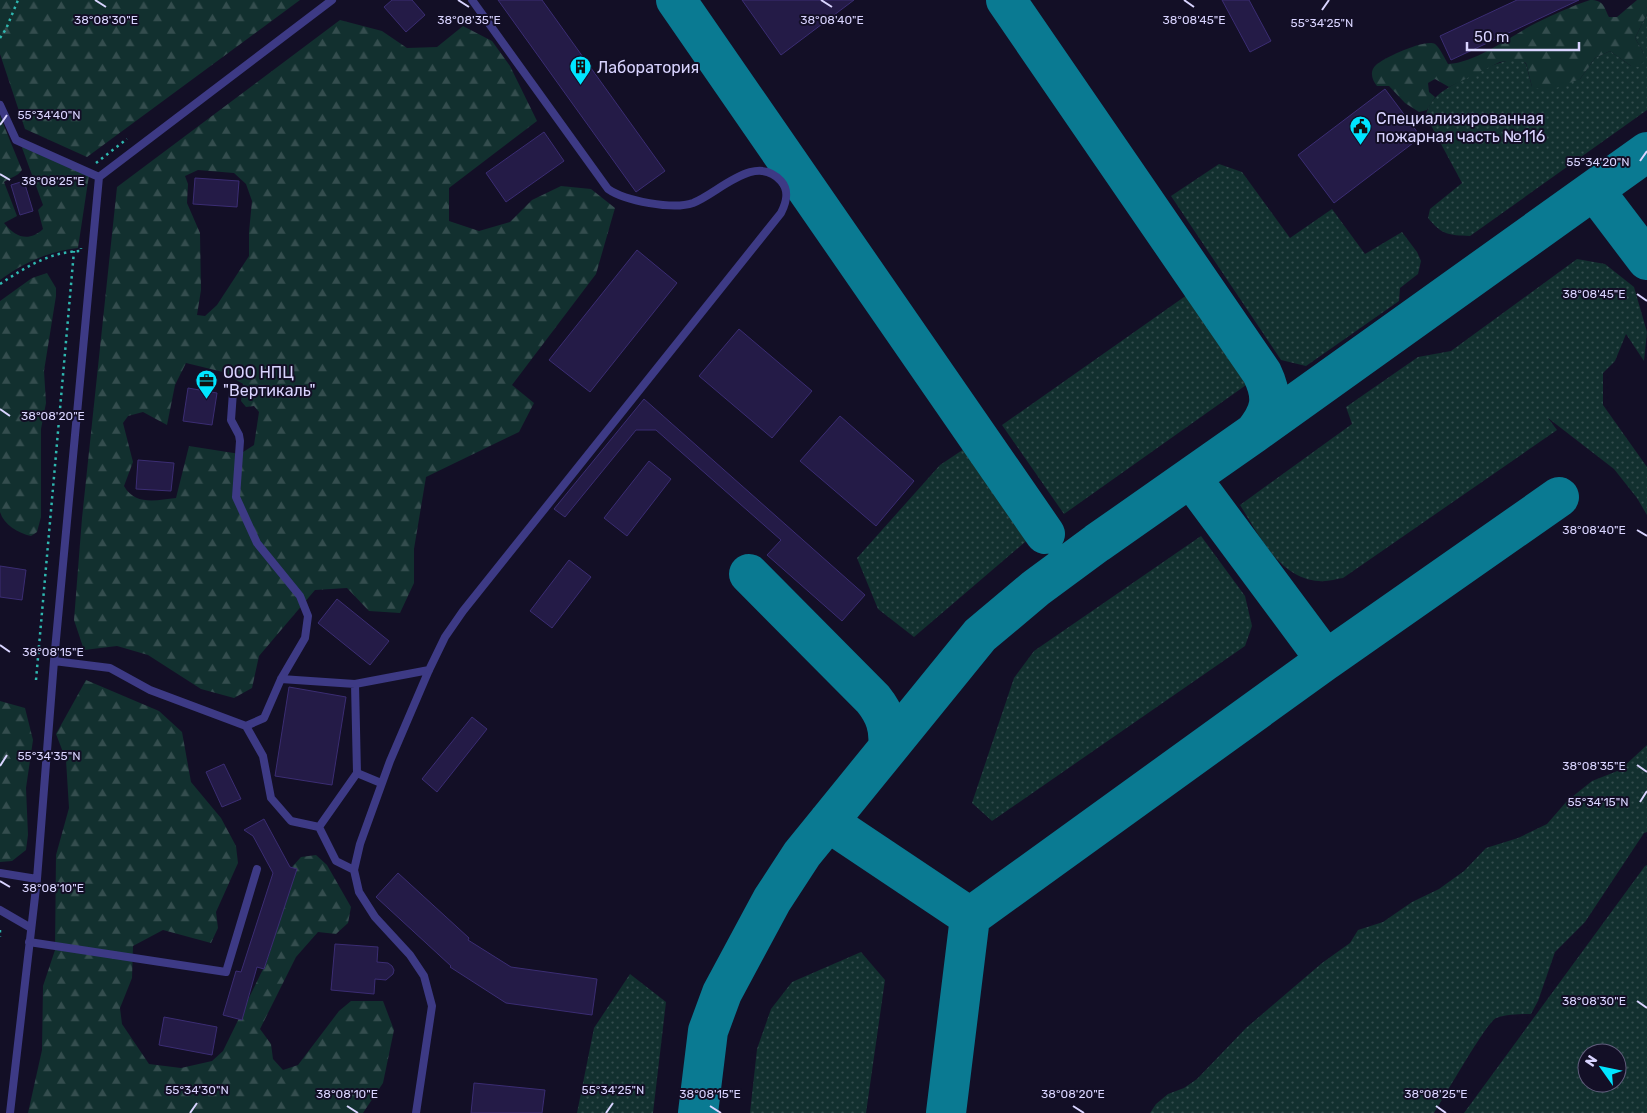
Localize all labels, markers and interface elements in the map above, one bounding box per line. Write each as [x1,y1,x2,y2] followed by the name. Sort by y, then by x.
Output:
[74,13,138,27] text: 38°08'30"E
[437,13,501,27] text: 38°08'35"E
[800,13,864,27] text: 38°08'40"E
[1162,13,1226,27] text: 38°08'45"E
[1291,16,1353,30] text: 55°34'25"N
[1467,20,1580,52] scale bar
[1474,28,1509,46] text: 50 m
[569,55,593,86] building icon: Лаборатория
[597,58,699,77] place label: Лаборатория
[17,108,81,122] text: 55°34'40"N
[1376,109,1546,146] place label: Специализированная пожарная часть №116
[1348,115,1372,146] public building icon: Специализированная пожарная часть №116
[1566,155,1630,169] text: 55°34'20"N
[21,174,85,188] text: 38°08'25"E
[1562,287,1626,301] text: 38°08'45"E
[223,363,316,400] place label: ООО НПЦ "Вертикаль"
[195,369,219,400] office icon: ООО НПЦ "Вертикаль"
[21,409,85,423] text: 38°08'20"E
[1562,523,1626,537] text: 38°08'40"E
[22,645,84,659] text: 38°08'15"E
[17,749,81,763] text: 55°34'35"N
[1562,759,1626,773] text: 38°08'35"E
[1567,795,1629,809] text: 55°34'15"N
[22,881,84,895] text: 38°08'10"E
[1562,994,1626,1008] text: 38°08'30"E
[1577,1043,1627,1093] north arrow
[1582,1052,1601,1070] text: N
[165,1083,229,1097] text: 55°34'30"N
[582,1083,644,1097] text: 55°34'25"N
[316,1087,378,1101] text: 38°08'10"E
[679,1087,741,1101] text: 38°08'15"E
[1041,1087,1105,1101] text: 38°08'20"E
[1404,1087,1468,1101] text: 38°08'25"E

